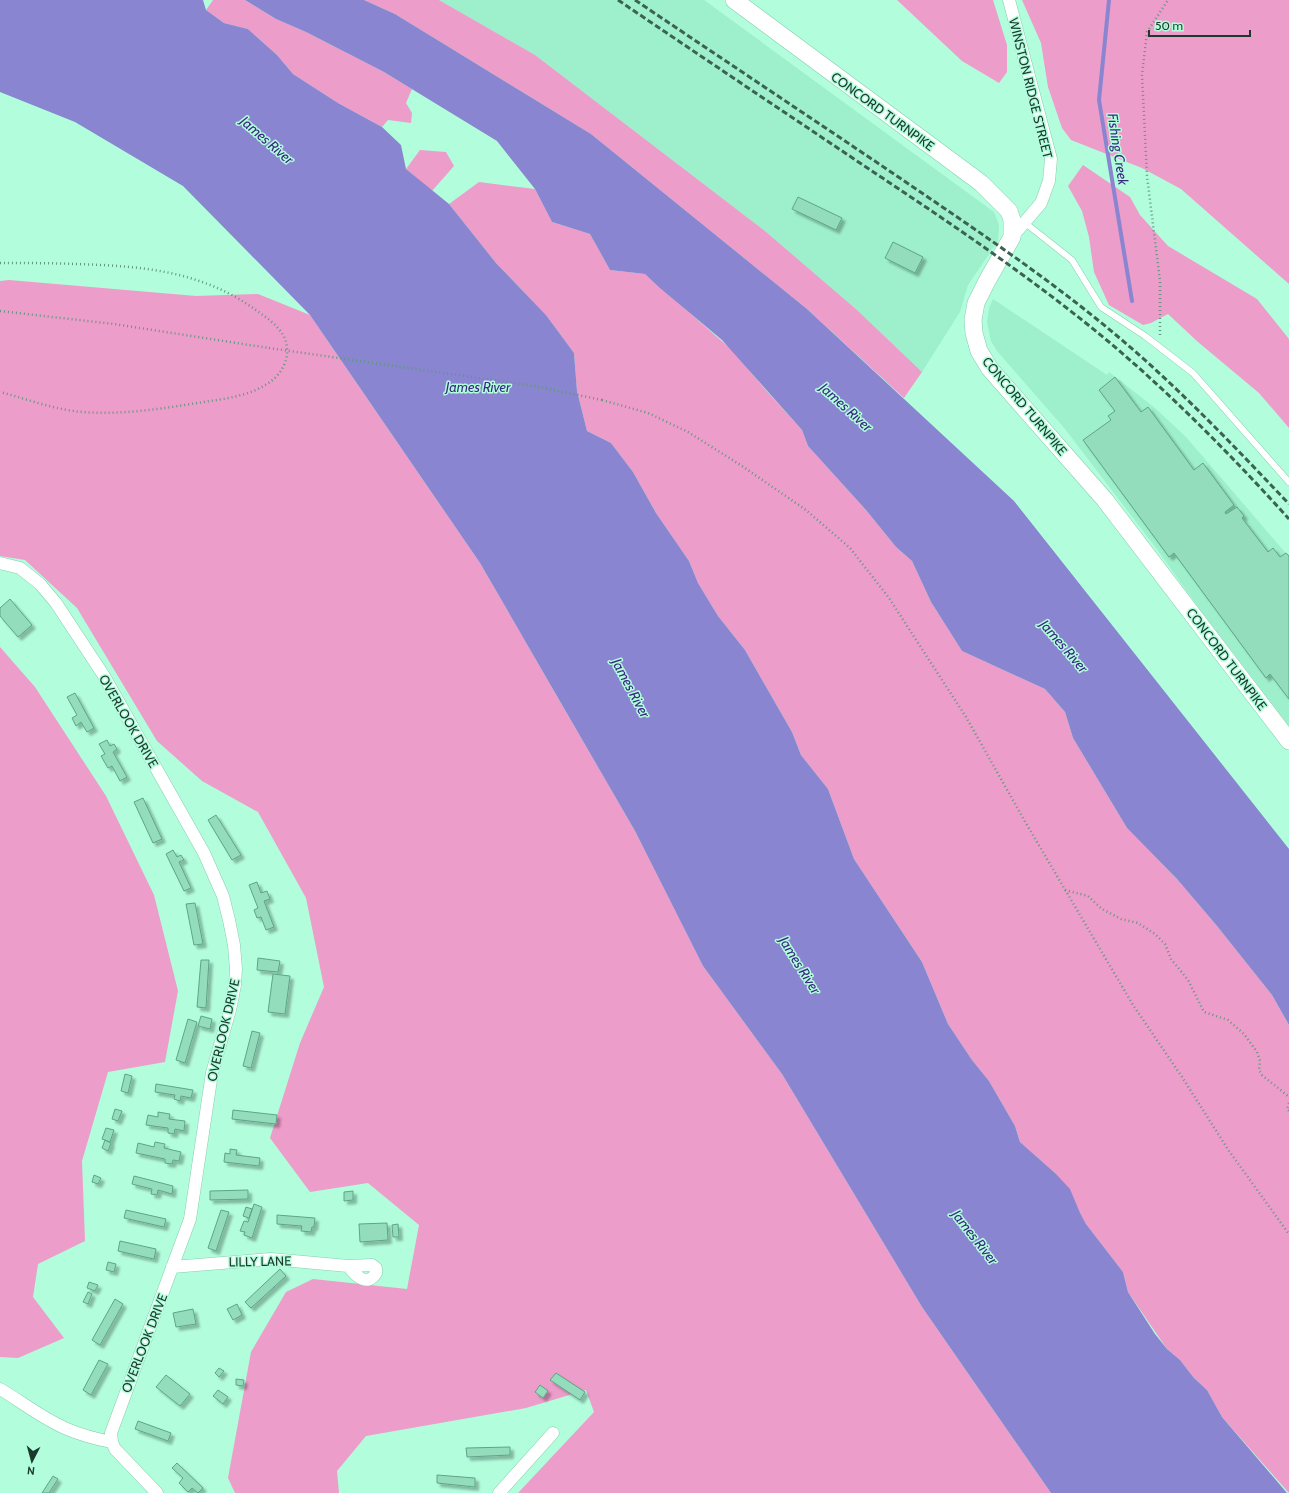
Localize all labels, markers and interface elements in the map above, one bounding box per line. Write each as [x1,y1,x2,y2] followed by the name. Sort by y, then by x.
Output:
[1149,12,1250,38] scale bar
[1006,16,1056,160] street label: WINSTON RIDGE STREET
[1155,18,1183,33] text: 50 m
[828,68,938,154] street label: CONCORD TURNPIKE
[235,111,298,168] water label: James River
[1103,112,1133,187] water label: Fishing Creek
[979,353,1071,459] street label: CONCORD TURNPIKE
[814,377,877,436] water label: James River
[444,378,511,396] water label: James River
[1183,605,1271,713] street label: CONCORD TURNPIKE
[1035,614,1092,677] water label: James River
[607,653,654,721] water label: James River
[96,671,162,771] street label: OVERLOOK DRIVE
[774,931,825,998] water label: James River
[203,977,243,1083] street label: OVERLOOK DRIVE
[947,1204,1002,1269] water label: James River
[228,1252,292,1270] street label: LILLY LANE
[118,1291,170,1395] street label: OVERLOOK DRIVE
[12,1441,52,1481] north arrow
[26,1464,36,1478] text: N

